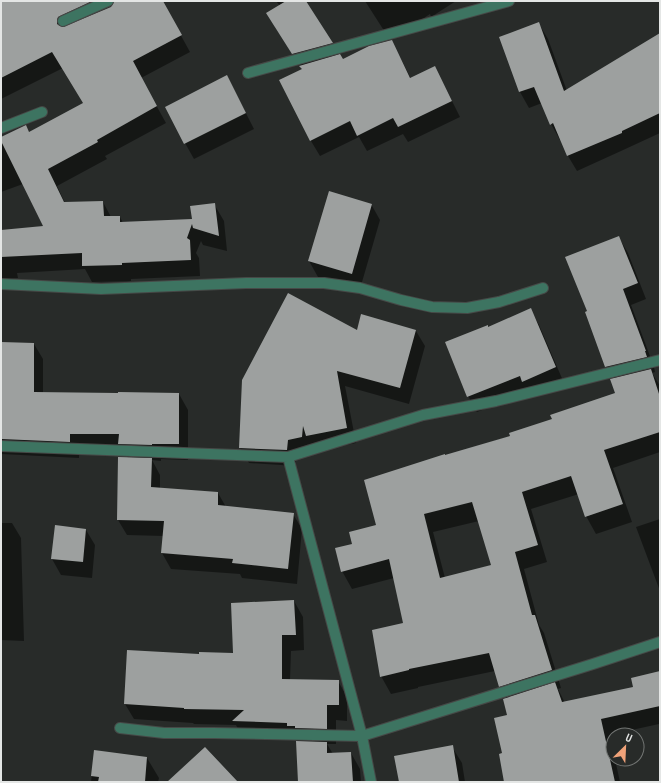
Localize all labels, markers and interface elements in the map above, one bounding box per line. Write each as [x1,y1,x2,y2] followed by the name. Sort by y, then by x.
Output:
[605,727,645,767] north arrow
[624,730,635,746] text: U

